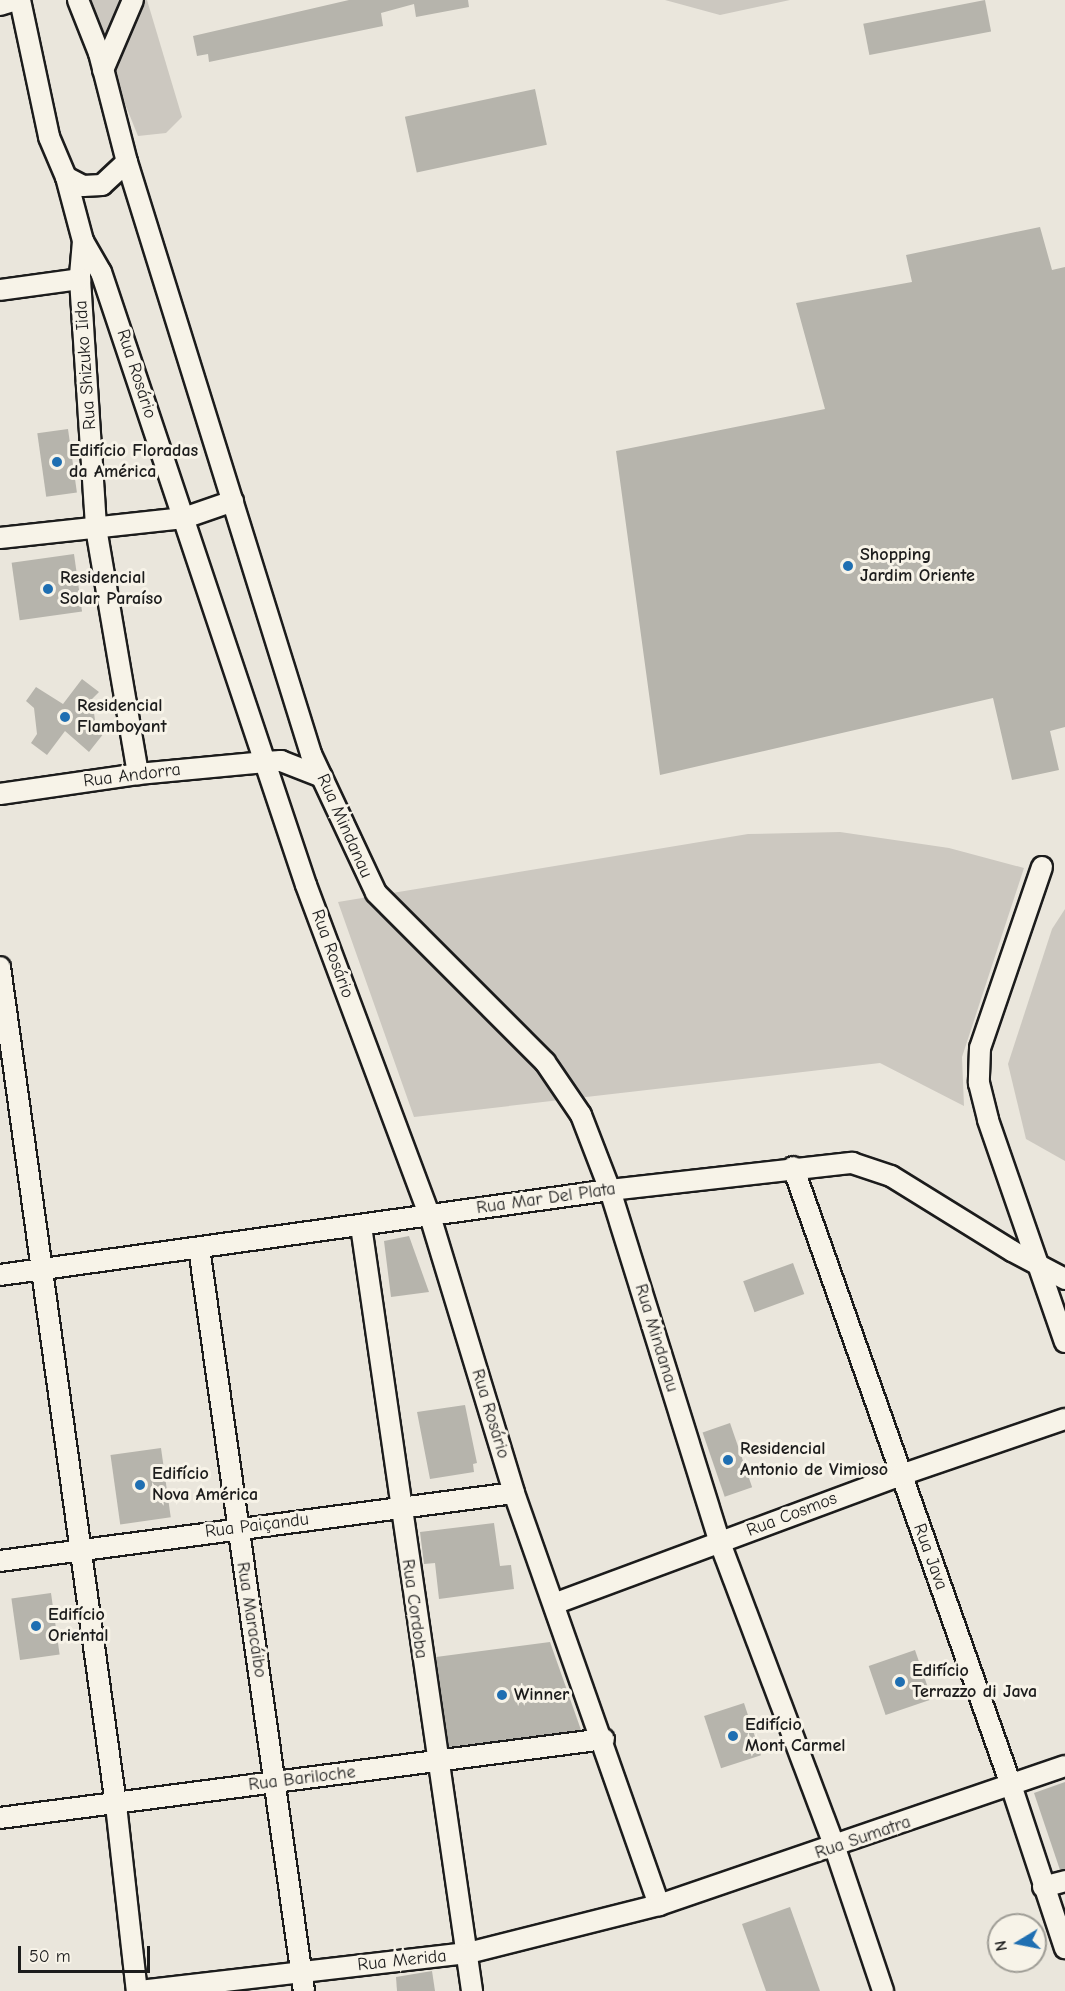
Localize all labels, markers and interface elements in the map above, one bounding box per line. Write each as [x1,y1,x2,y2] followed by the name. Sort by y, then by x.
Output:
[71,300,101,430] street label: Rua Shizuko Iida
[111,327,161,421] street label: Rua Rosário
[69,441,198,484] place label: Edifício Floradas da América
[50,455,64,469] marker: Edifício Floradas da América
[860,545,975,588] place label: Shopping Jardim Oriente
[841,559,855,573] marker: Shopping Jardim Oriente
[60,568,163,610] place label: Residencial Solar Paraíso
[41,582,55,596] marker: Residencial Solar Paraíso
[77,696,167,738] place label: Residencial Flamboyant
[58,710,72,724] marker: Residencial Flamboyant
[82,759,182,793] street label: Rua Andorra
[311,771,377,881] street label: Rua Mindanau
[306,907,358,1001] street label: Rua Rosário
[475,1179,617,1219] street label: Rua Mar Del Plata
[629,1281,683,1395] street label: Rua Mindanau
[466,1367,514,1461] street label: Rua Rosário
[740,1439,888,1482] place label: Residencial Antonio de Vimioso
[721,1453,735,1467] marker: Residencial Antonio de Vimioso
[152,1464,258,1506] place label: Edifício Nova América
[133,1478,147,1492] marker: Edifício Nova América
[744,1488,840,1542] street label: Rua Cosmos
[204,1509,310,1543] street label: Rua Paiçandu
[908,1521,952,1593] street label: Rua Java
[396,1558,432,1660] street label: Rua Cordoba
[231,1561,271,1679] street label: Rua Maracáibo
[48,1605,109,1648] place label: Edifício Oriental
[29,1619,43,1633] marker: Edifício Oriental
[912,1661,1037,1704] place label: Edifício Terrazzo di Java
[893,1675,907,1689] marker: Edifício Terrazzo di Java
[514,1684,569,1706] place label: Winner
[495,1688,509,1702] marker: Winner
[745,1715,846,1758] place label: Edifício Mont Carmel
[726,1729,740,1743] marker: Edifício Mont Carmel
[247,1762,357,1796] street label: Rua Bariloche
[812,1812,914,1864] street label: Rua Sumatra
[987,1913,1047,1973] north arrow
[21,1934,153,1972] scale bar
[991,1939,1011,1952] text: N
[29,1946,71,1967] text: 50 m
[356,1946,448,1976] street label: Rua Merida

